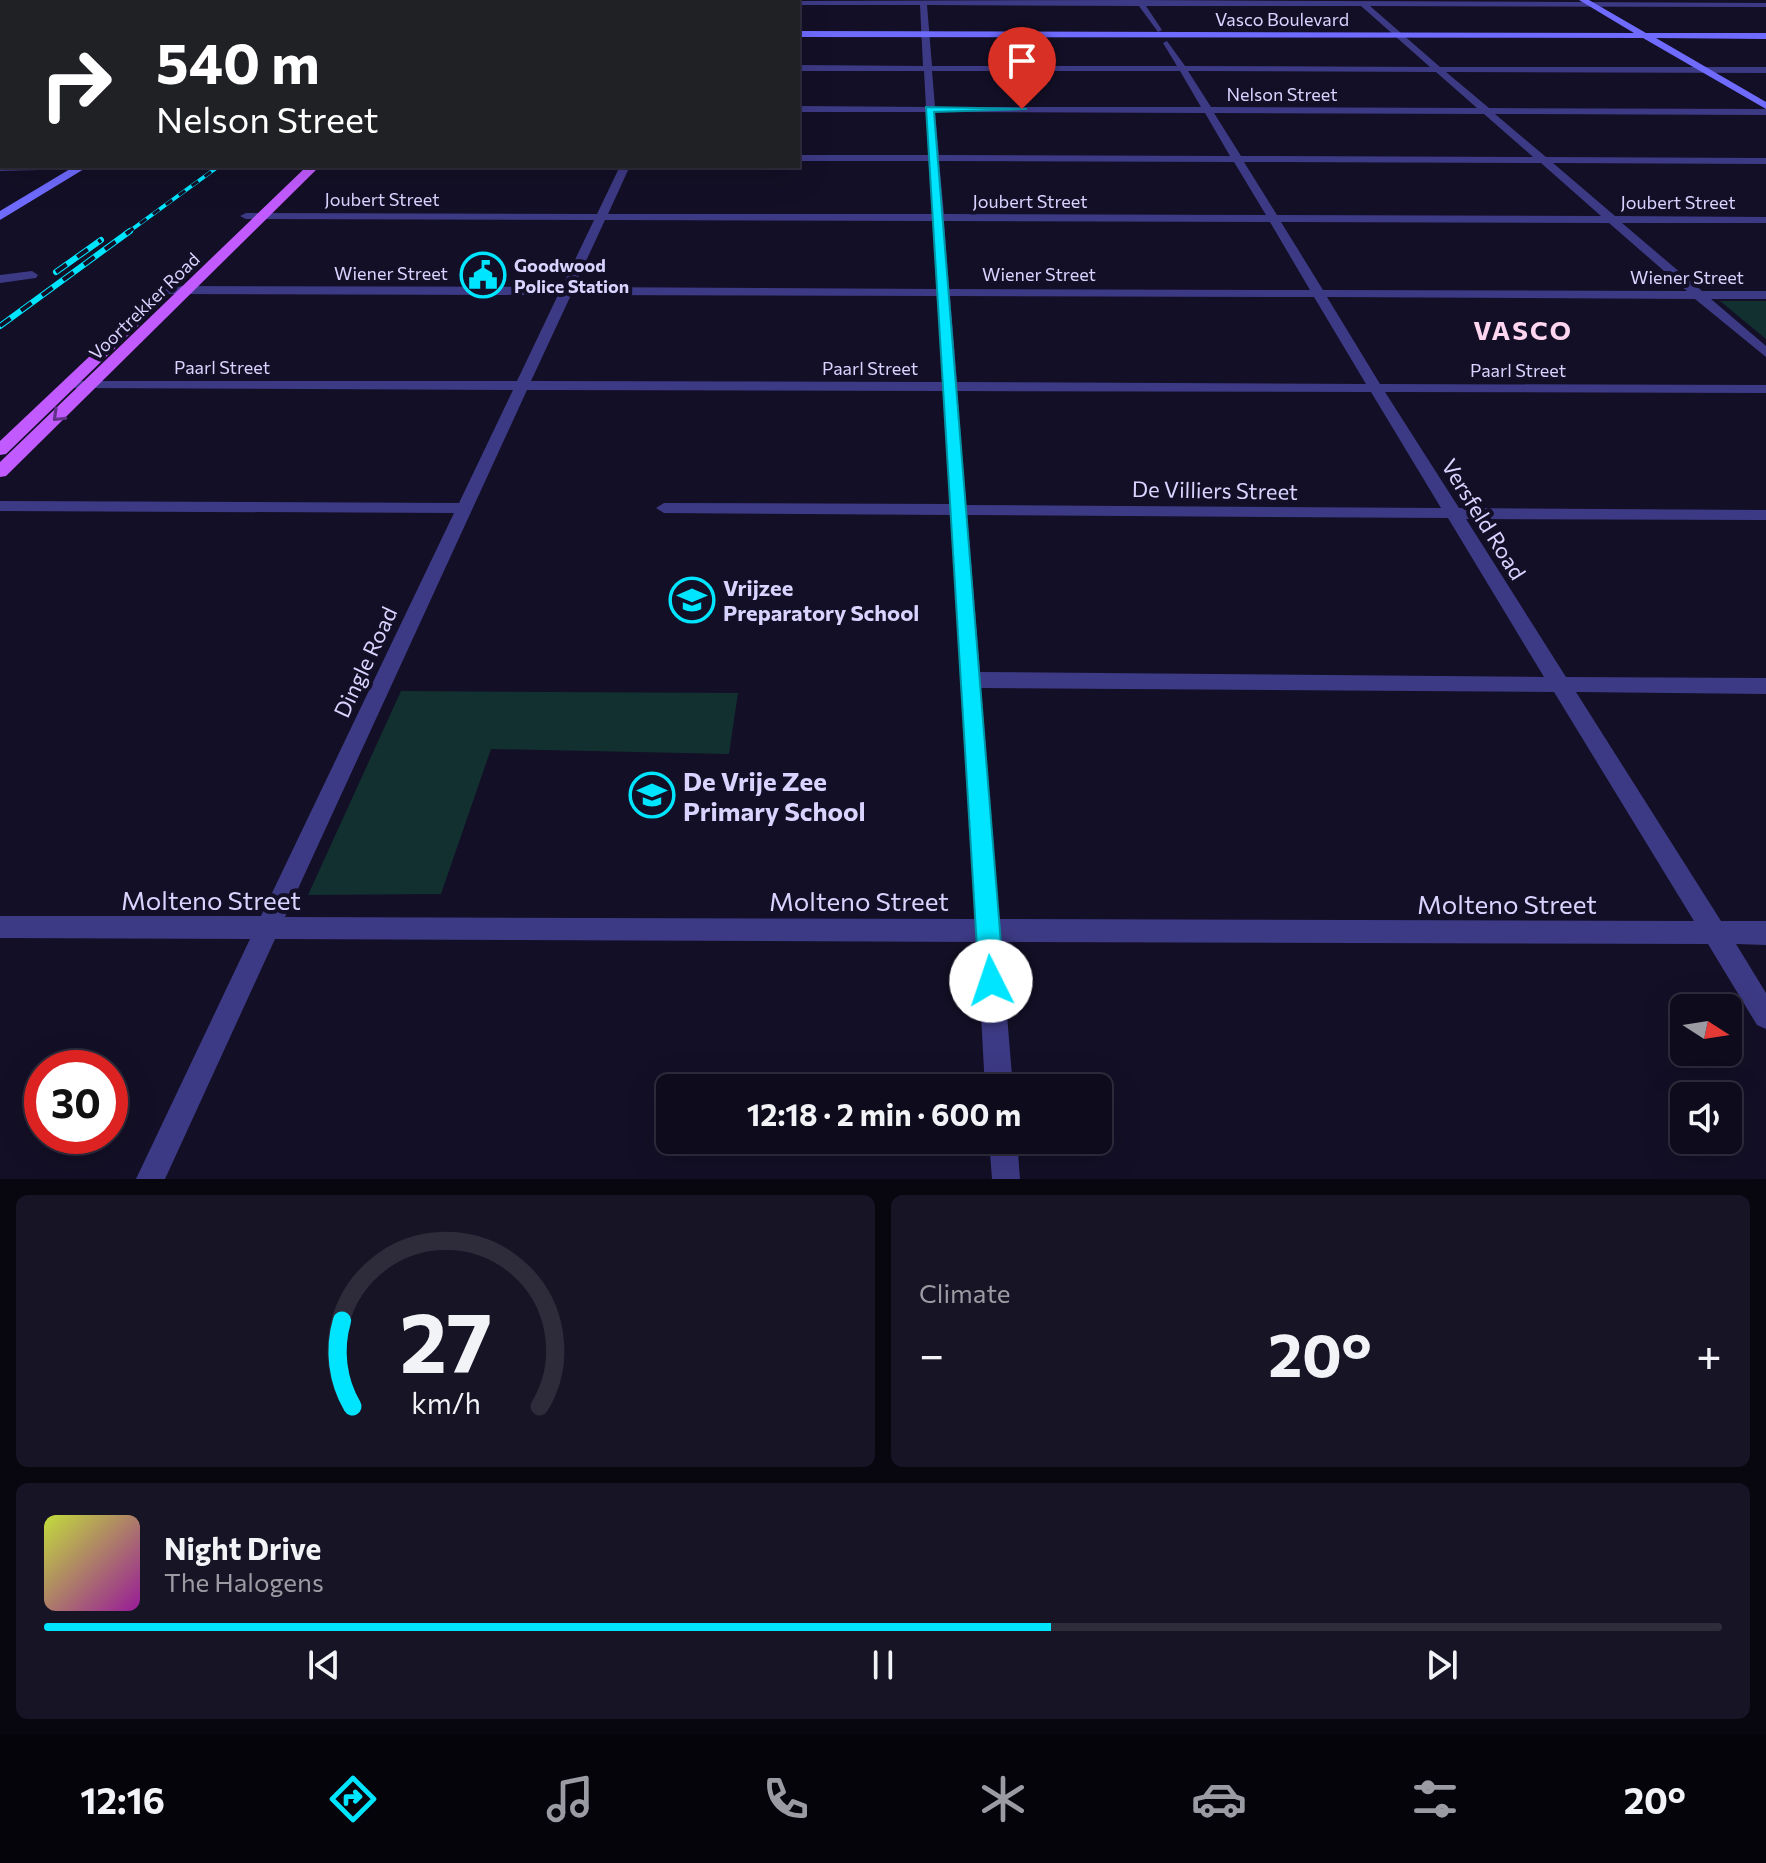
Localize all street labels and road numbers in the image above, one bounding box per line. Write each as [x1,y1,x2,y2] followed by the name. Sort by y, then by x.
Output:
[1215,8,1349,30] street label: Vasco Boulevard
[1226,83,1338,105] street label: Nelson Street
[324,188,440,210] street label: Joubert Street
[972,190,1088,212] street label: Joubert Street
[1620,191,1736,213] street label: Joubert Street
[84,248,204,364] street label: Voortrekker Road
[334,262,448,284] street label: Wiener Street
[982,263,1096,285] street label: Wiener Street
[1630,266,1744,288] street label: Wiener Street
[174,356,270,378] street label: Paarl Street
[822,357,918,379] street label: Paarl Street
[1470,359,1566,381] street label: Paarl Street
[1436,454,1532,584] street label: Versfeld Road
[1132,475,1298,505] street label: De Villiers Street
[328,602,402,722] street label: Dingle Road
[121,884,301,915] street label: Molteno Street
[769,885,949,916] street label: Molteno Street
[1417,888,1597,919] street label: Molteno Street

